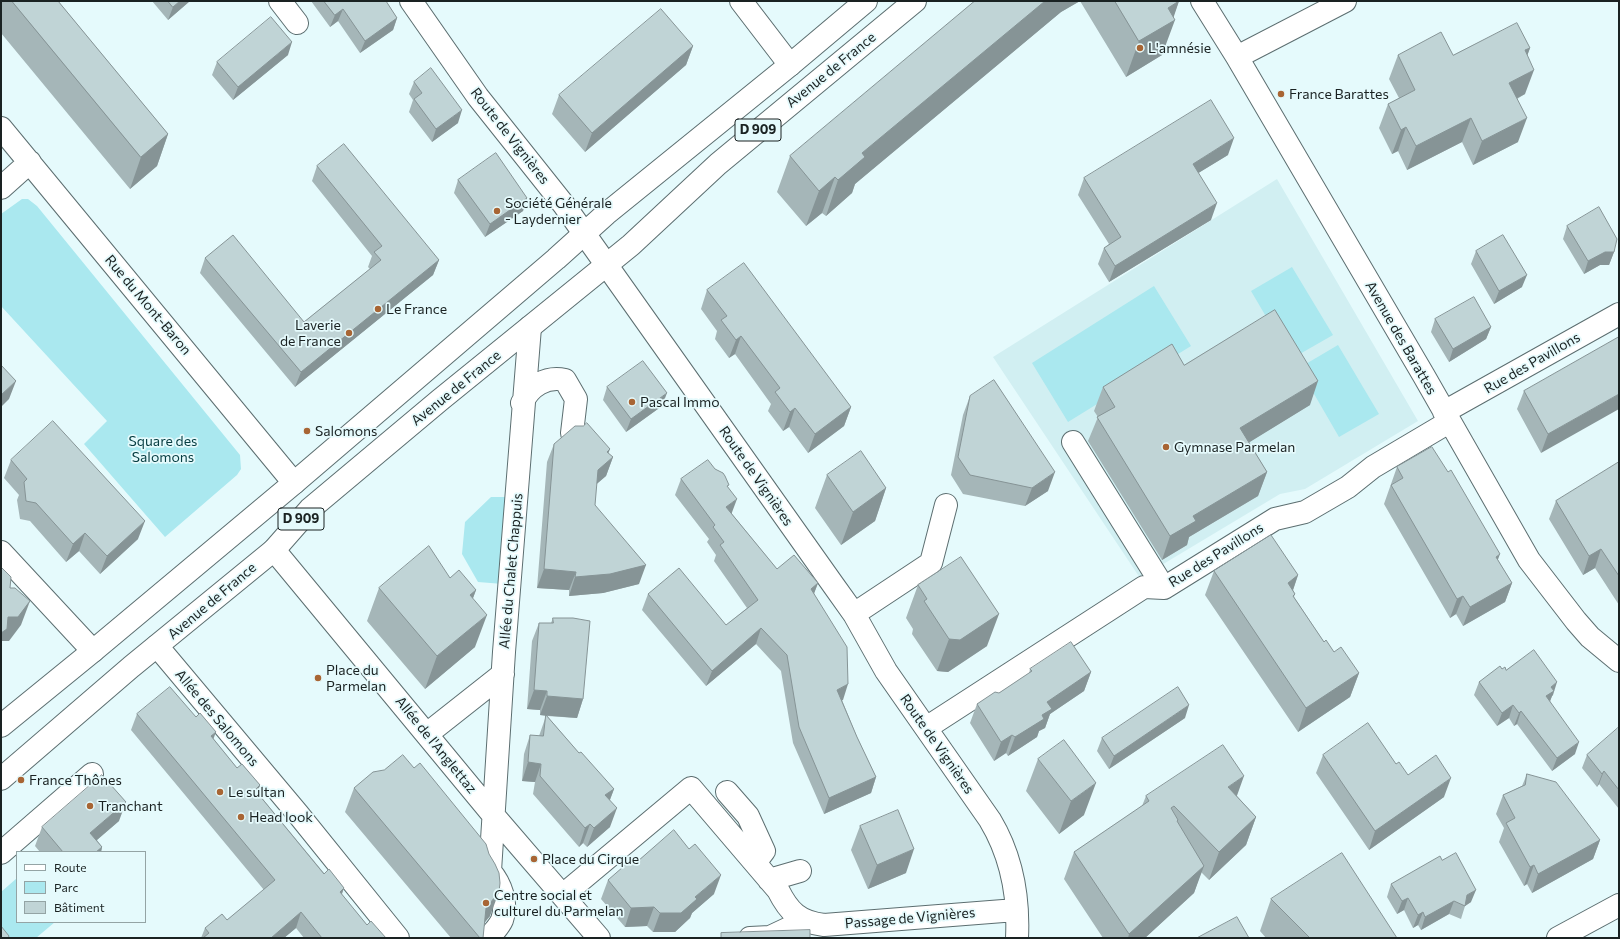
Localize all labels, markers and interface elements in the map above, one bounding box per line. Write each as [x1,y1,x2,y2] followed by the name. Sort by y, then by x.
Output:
[783,29,879,111] street label: Avenue de France
[1148,40,1211,56] place label: L'amnésie
[1135,43,1145,53] marker: L'amnésie
[467,84,553,188] street label: Route de Vignières
[1289,86,1389,102] place label: France Barattes
[1276,89,1286,99] marker: France Barattes
[735,119,781,141] road number: D 909
[505,195,612,228] place label: Société Générale - Laydernier
[492,206,502,216] marker: Société Générale - Laydernier
[101,252,195,358] street label: Rue du Mont-Baron
[1362,278,1440,398] street label: Avenue des Barattes
[386,301,447,317] place label: Le France
[373,304,383,314] marker: Le France
[280,317,341,350] place label: Laverie de France
[344,328,354,338] marker: Laverie de France
[1481,329,1583,397] street label: Rue des Pavillons
[408,347,504,429] street label: Avenue de France
[640,394,720,410] place label: Pascal Immo
[627,397,637,407] marker: Pascal Immo
[315,423,377,439] place label: Salomons
[715,423,797,529] street label: Route de Vignières
[302,426,312,436] marker: Salomons
[129,433,197,466] park label: Square des Salomons
[1174,439,1295,455] place label: Gymnase Parmelan
[1161,442,1171,452] marker: Gymnase Parmelan
[496,492,526,650] street label: Allée du Chalet Chappuis
[278,508,324,530] road number: D 909
[1166,519,1266,591] street label: Rue des Pavillons
[164,559,260,643] street label: Avenue de France
[326,662,386,694] place label: Place du Parmelan
[172,666,262,770] street label: Allée des Salomons
[313,673,323,683] marker: Place du Parmelan
[896,691,978,797] street label: Route de Vignières
[392,693,480,797] street label: Allée de l'Anglettaz
[29,772,122,788] place label: France Thônes
[16,775,26,785] marker: France Thônes
[228,784,285,800] place label: Le sultan
[215,787,225,797] marker: Le sultan
[98,798,163,814] place label: Tranchant
[85,801,95,811] marker: Tranchant
[249,809,313,825] place label: Head look
[236,812,246,822] marker: Head look
[16,851,146,923] legend
[542,851,639,867] place label: Place du Cirque
[529,854,539,864] marker: Place du Cirque
[54,860,87,874] text: Route
[54,880,78,894] text: Parc
[494,887,624,920] place label: Centre social et culturel du Parmelan
[481,898,491,908] marker: Centre social et culturel du Parmelan
[54,900,105,914] text: Bâtiment
[844,904,976,932] street label: Passage de Vignières

